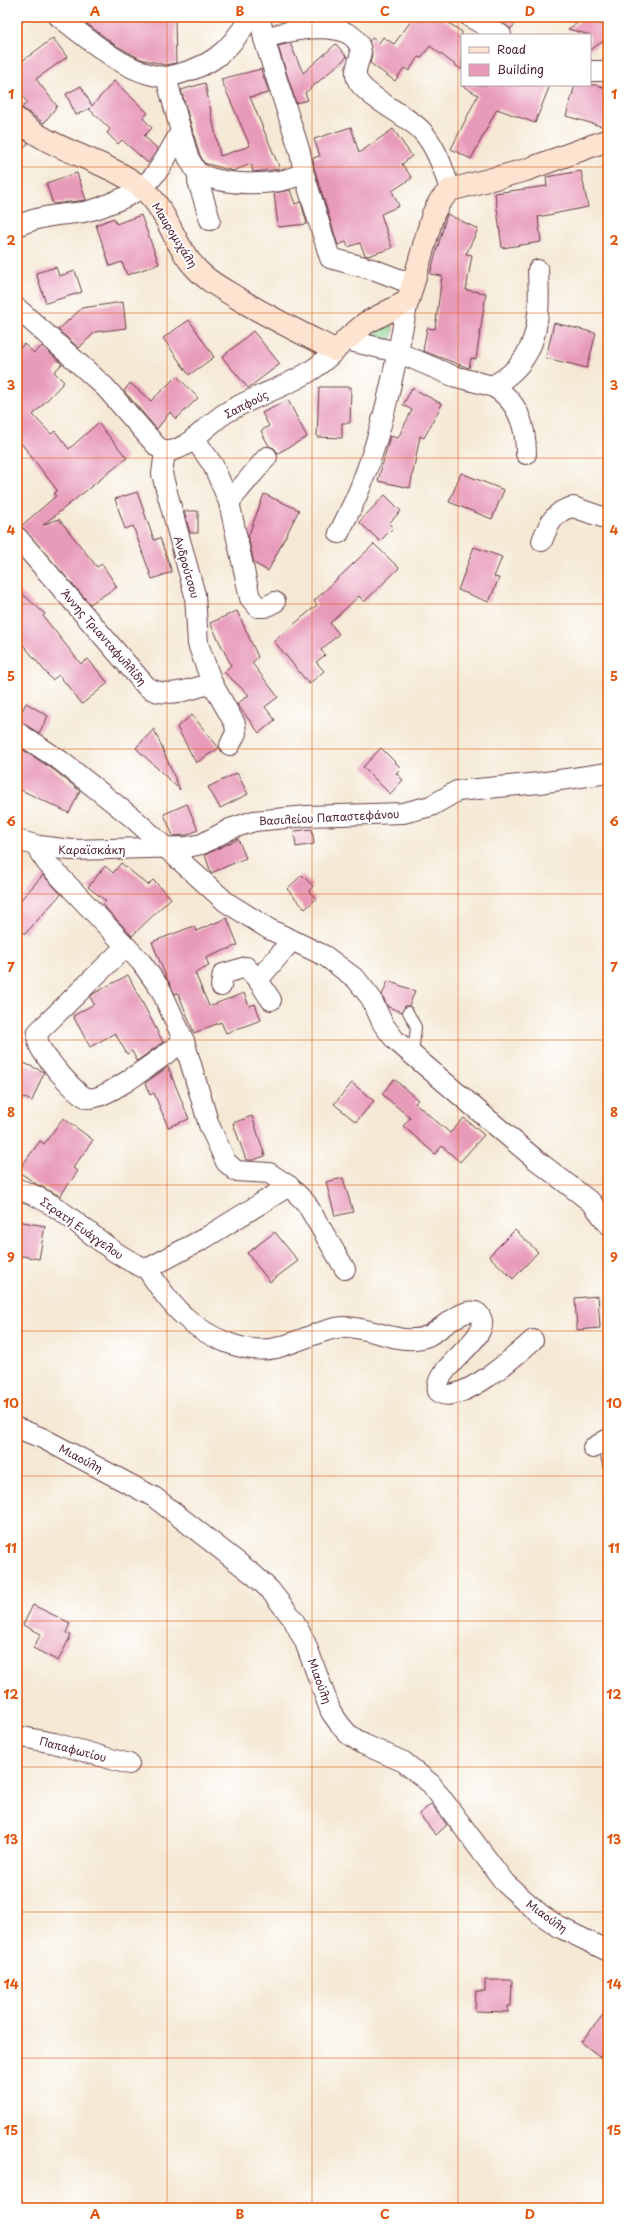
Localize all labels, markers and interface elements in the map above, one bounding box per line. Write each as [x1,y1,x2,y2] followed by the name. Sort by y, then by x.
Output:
[90,1,100,20] text: A
[236,1,245,20] text: B
[380,1,390,20] text: C
[525,1,535,20] text: D
[461,34,591,86] legend
[497,40,526,58] text: Road
[497,60,544,78] text: Building
[8,84,14,103] text: 1
[611,84,617,103] text: 1
[148,199,202,271] street label: Μαυρομιχάλη
[6,230,16,249] text: 2
[609,230,619,249] text: 2
[7,375,16,394] text: 3
[610,375,619,394] text: 3
[221,386,271,422] street label: Σαπφούς
[7,520,16,539] text: 4
[610,520,619,539] text: 4
[170,534,204,600] street label: Ανδρούτσου
[57,585,151,689] street label: Άννης Τριανταφυλλίδη
[7,666,15,685] text: 5
[610,666,618,685] text: 5
[258,805,400,829] street label: Βασιλείου Παπαστεφάνου
[6,811,16,830] text: 6
[609,811,619,830] text: 6
[58,841,126,858] street label: Καραϊσκάκη
[7,957,15,976] text: 7
[610,957,618,976] text: 7
[7,1102,15,1121] text: 8
[610,1102,618,1121] text: 8
[37,1193,127,1263] street label: Στρατή Ευάγγελου
[7,1247,15,1266] text: 9
[610,1247,618,1266] text: 9
[3,1393,19,1412] text: 10
[606,1393,622,1412] text: 10
[56,1439,106,1477] street label: Μιαούλη
[5,1538,17,1557] text: 11
[608,1538,620,1557] text: 11
[304,1656,336,1706] street label: Μιαούλη
[3,1684,19,1703] text: 12
[606,1684,622,1703] text: 12
[38,1732,108,1766] street label: Παπαφωτίου
[4,1829,19,1848] text: 13
[607,1829,622,1848] text: 13
[523,1895,571,1937] street label: Μιαούλη
[3,1974,19,1993] text: 14
[606,1974,622,1993] text: 14
[4,2120,18,2139] text: 15
[607,2120,621,2139] text: 15
[90,2204,100,2223] text: A
[236,2204,245,2223] text: B
[380,2204,390,2223] text: C
[525,2204,535,2223] text: D

